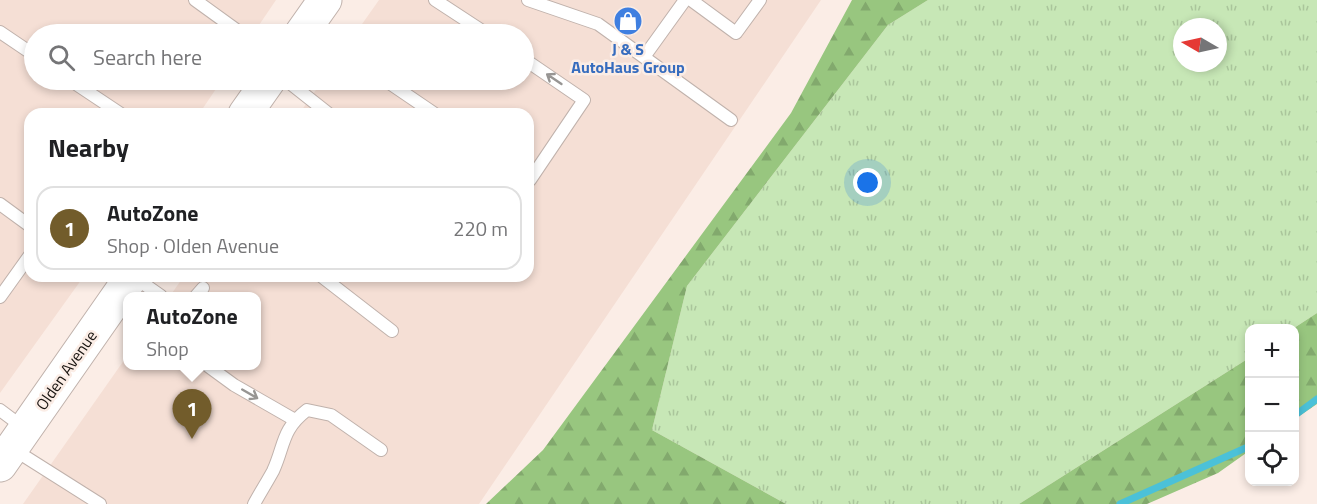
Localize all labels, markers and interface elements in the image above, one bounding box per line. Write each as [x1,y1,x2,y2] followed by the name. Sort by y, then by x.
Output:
[612,5,644,37] shop icon: J & S AutoHaus Group
[1173,18,1227,72] north arrow
[24,24,534,90] search box
[571,37,685,79] place label: J & S AutoHaus Group
[93,40,202,74] text: Search here
[45,41,78,74] icon: search
[545,73,562,86] one-way arrow
[48,128,129,167] text: Nearby
[853,168,882,197] your location
[107,196,199,230] text: AutoZone
[64,213,75,244] text: 1
[453,213,508,244] text: 220 m
[107,230,279,261] text: Shop · Olden Avenue
[123,292,261,370] popup
[146,299,238,333] text: AutoZone
[1245,324,1299,486] map controls
[1245,324,1299,378] button: +
[30,325,102,415] street label: Olden Avenue
[146,333,189,364] text: Shop
[1245,378,1299,432] button: −
[241,389,258,401] one-way arrow
[172,390,212,439] pin: 1
[1245,432,1299,486] button: locate

